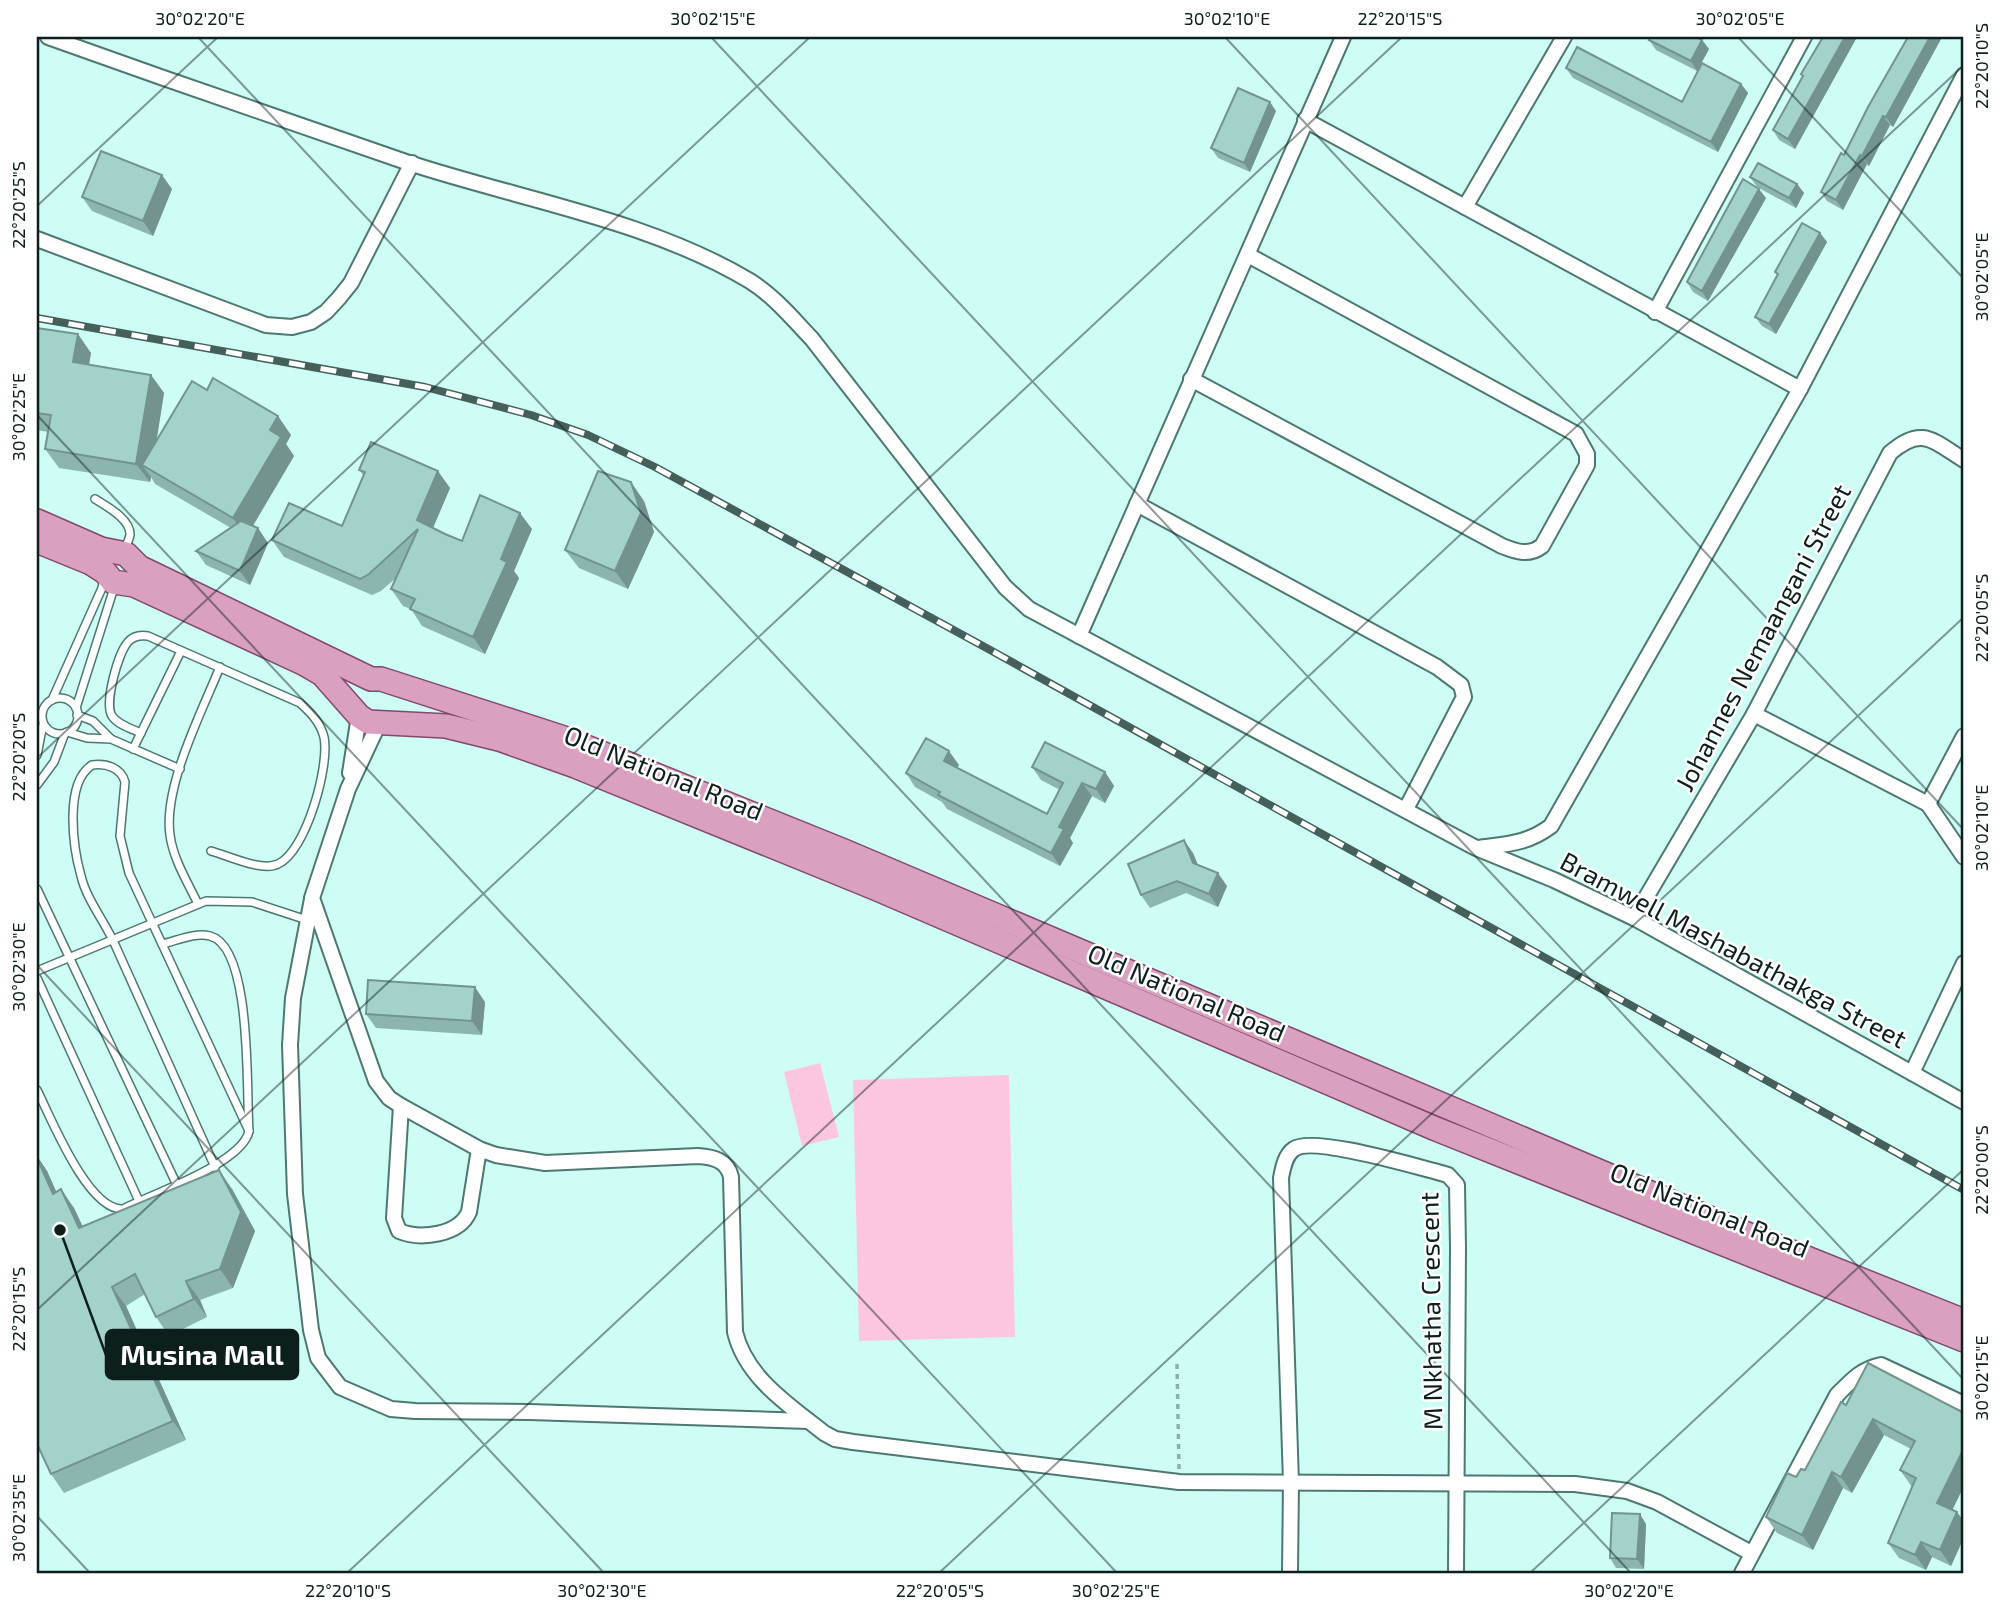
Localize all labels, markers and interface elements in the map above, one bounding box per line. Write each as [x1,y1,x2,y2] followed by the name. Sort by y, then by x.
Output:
[155,7,245,29] text: 30°02'20"E
[670,7,756,29] text: 30°02'15"E
[1184,7,1270,29] text: 30°02'10"E
[1358,7,1442,29] text: 22°20'15"S
[1695,7,1785,29] text: 30°02'05"E
[1970,23,1992,109] text: 22°20'10"S
[7,161,29,249] text: 22°20'25"S
[1970,232,1992,322] text: 30°02'05"E
[7,373,29,461] text: 30°02'25"E
[1668,478,1856,796] street label: Johannes Nemaangani Street
[1970,574,1992,662] text: 22°20'05"S
[7,713,29,801] text: 22°20'20"S
[560,718,768,826] street label: Old National Road
[1970,785,1992,871] text: 30°02'10"E
[1556,844,1912,1054] street label: Bramwell Mashabathakga Street
[7,922,29,1012] text: 30°02'30"E
[1084,936,1290,1048] street label: Old National Road
[1970,1125,1992,1215] text: 22°20'00"S
[1606,1155,1814,1263] street label: Old National Road
[1412,1192,1448,1430] street label: M Nkhatha Crescent
[7,1267,29,1351] text: 22°20'15"S
[106,1330,298,1379] callout: Musina Mall
[1970,1335,1992,1421] text: 30°02'15"E
[120,1337,285,1371] text: Musina Mall
[7,1474,29,1562] text: 30°02'35"E
[305,1579,391,1601] text: 22°20'10"S
[557,1579,647,1601] text: 30°02'30"E
[896,1579,984,1601] text: 22°20'05"S
[1072,1579,1160,1601] text: 30°02'25"E
[1584,1579,1674,1601] text: 30°02'20"E

